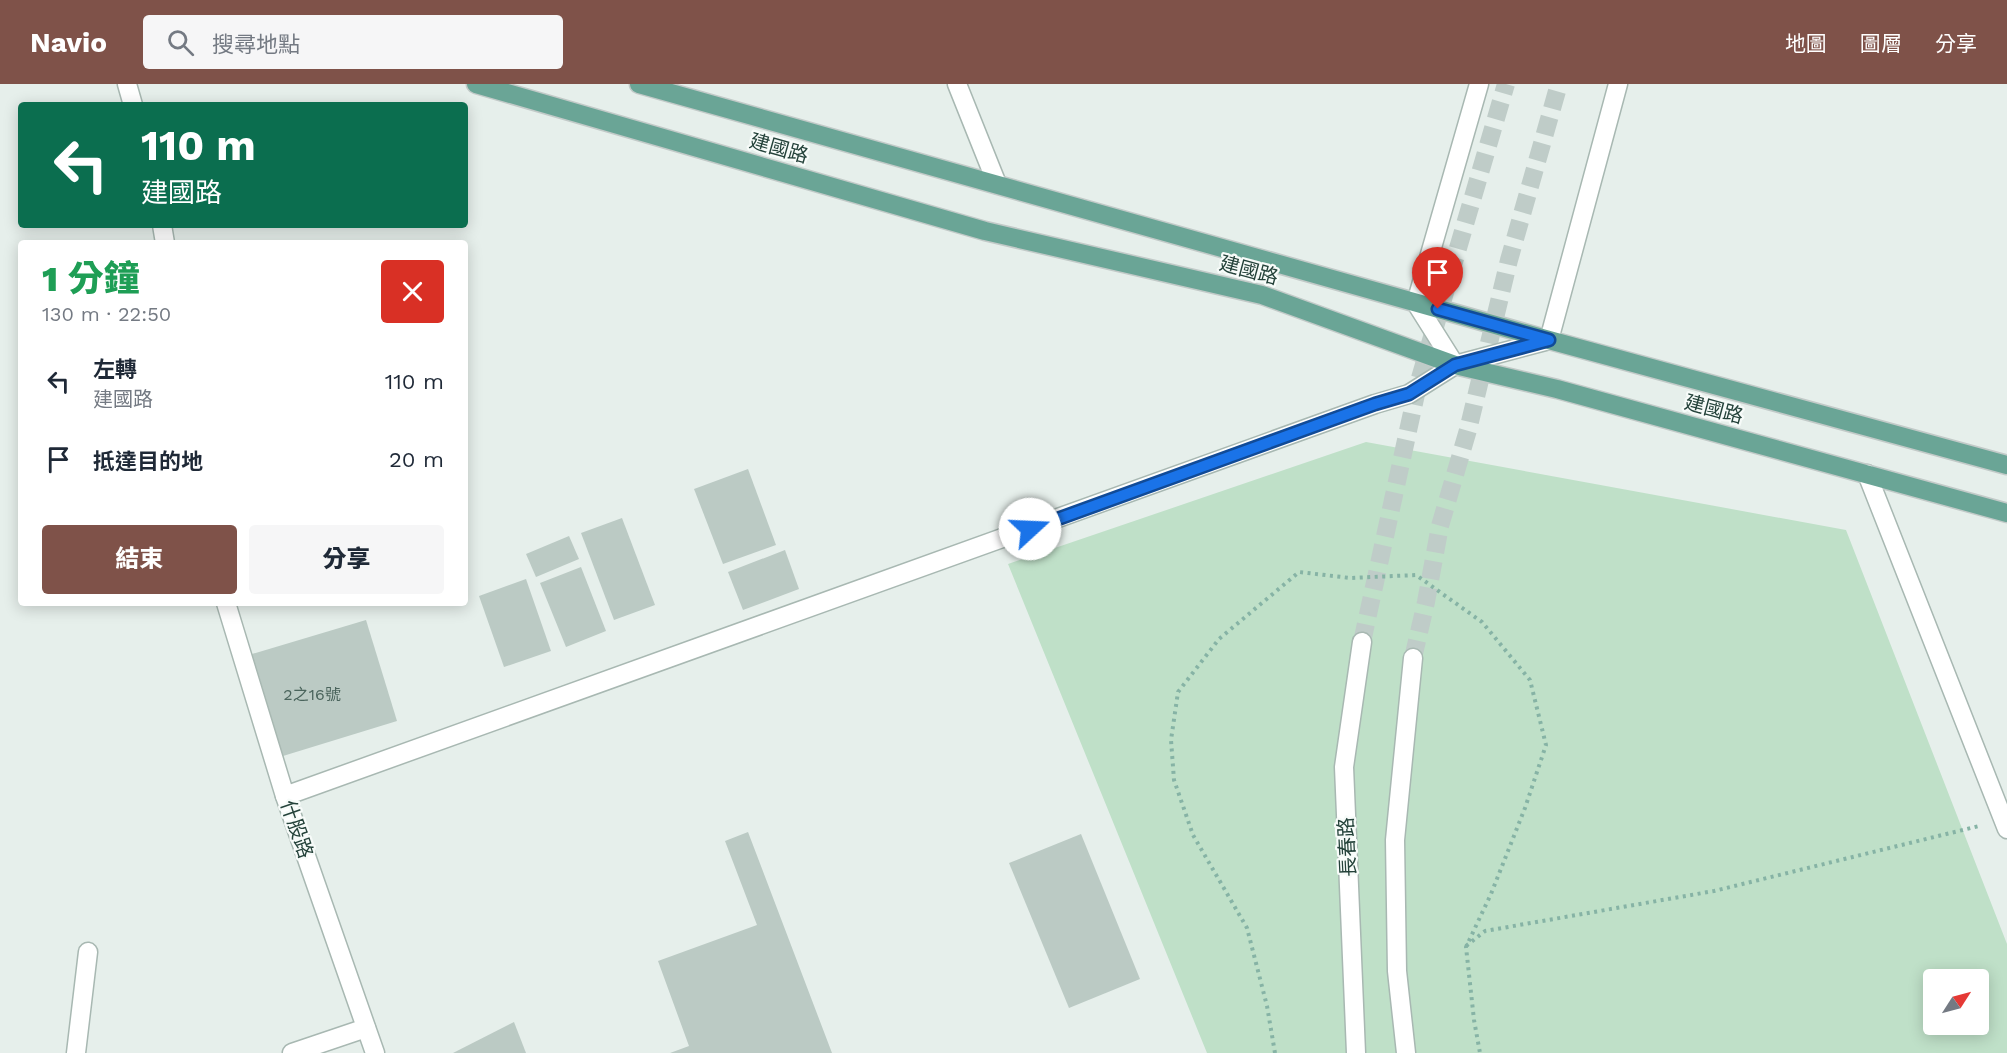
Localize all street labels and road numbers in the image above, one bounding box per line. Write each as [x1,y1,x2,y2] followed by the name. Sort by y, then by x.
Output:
[747,128,811,168] street label: 建國路
[1217,251,1281,289] street label: 建國路
[1682,390,1746,428] street label: 建國路
[276,797,318,861] street label: 什股路
[1333,816,1361,878] street label: 長春路

